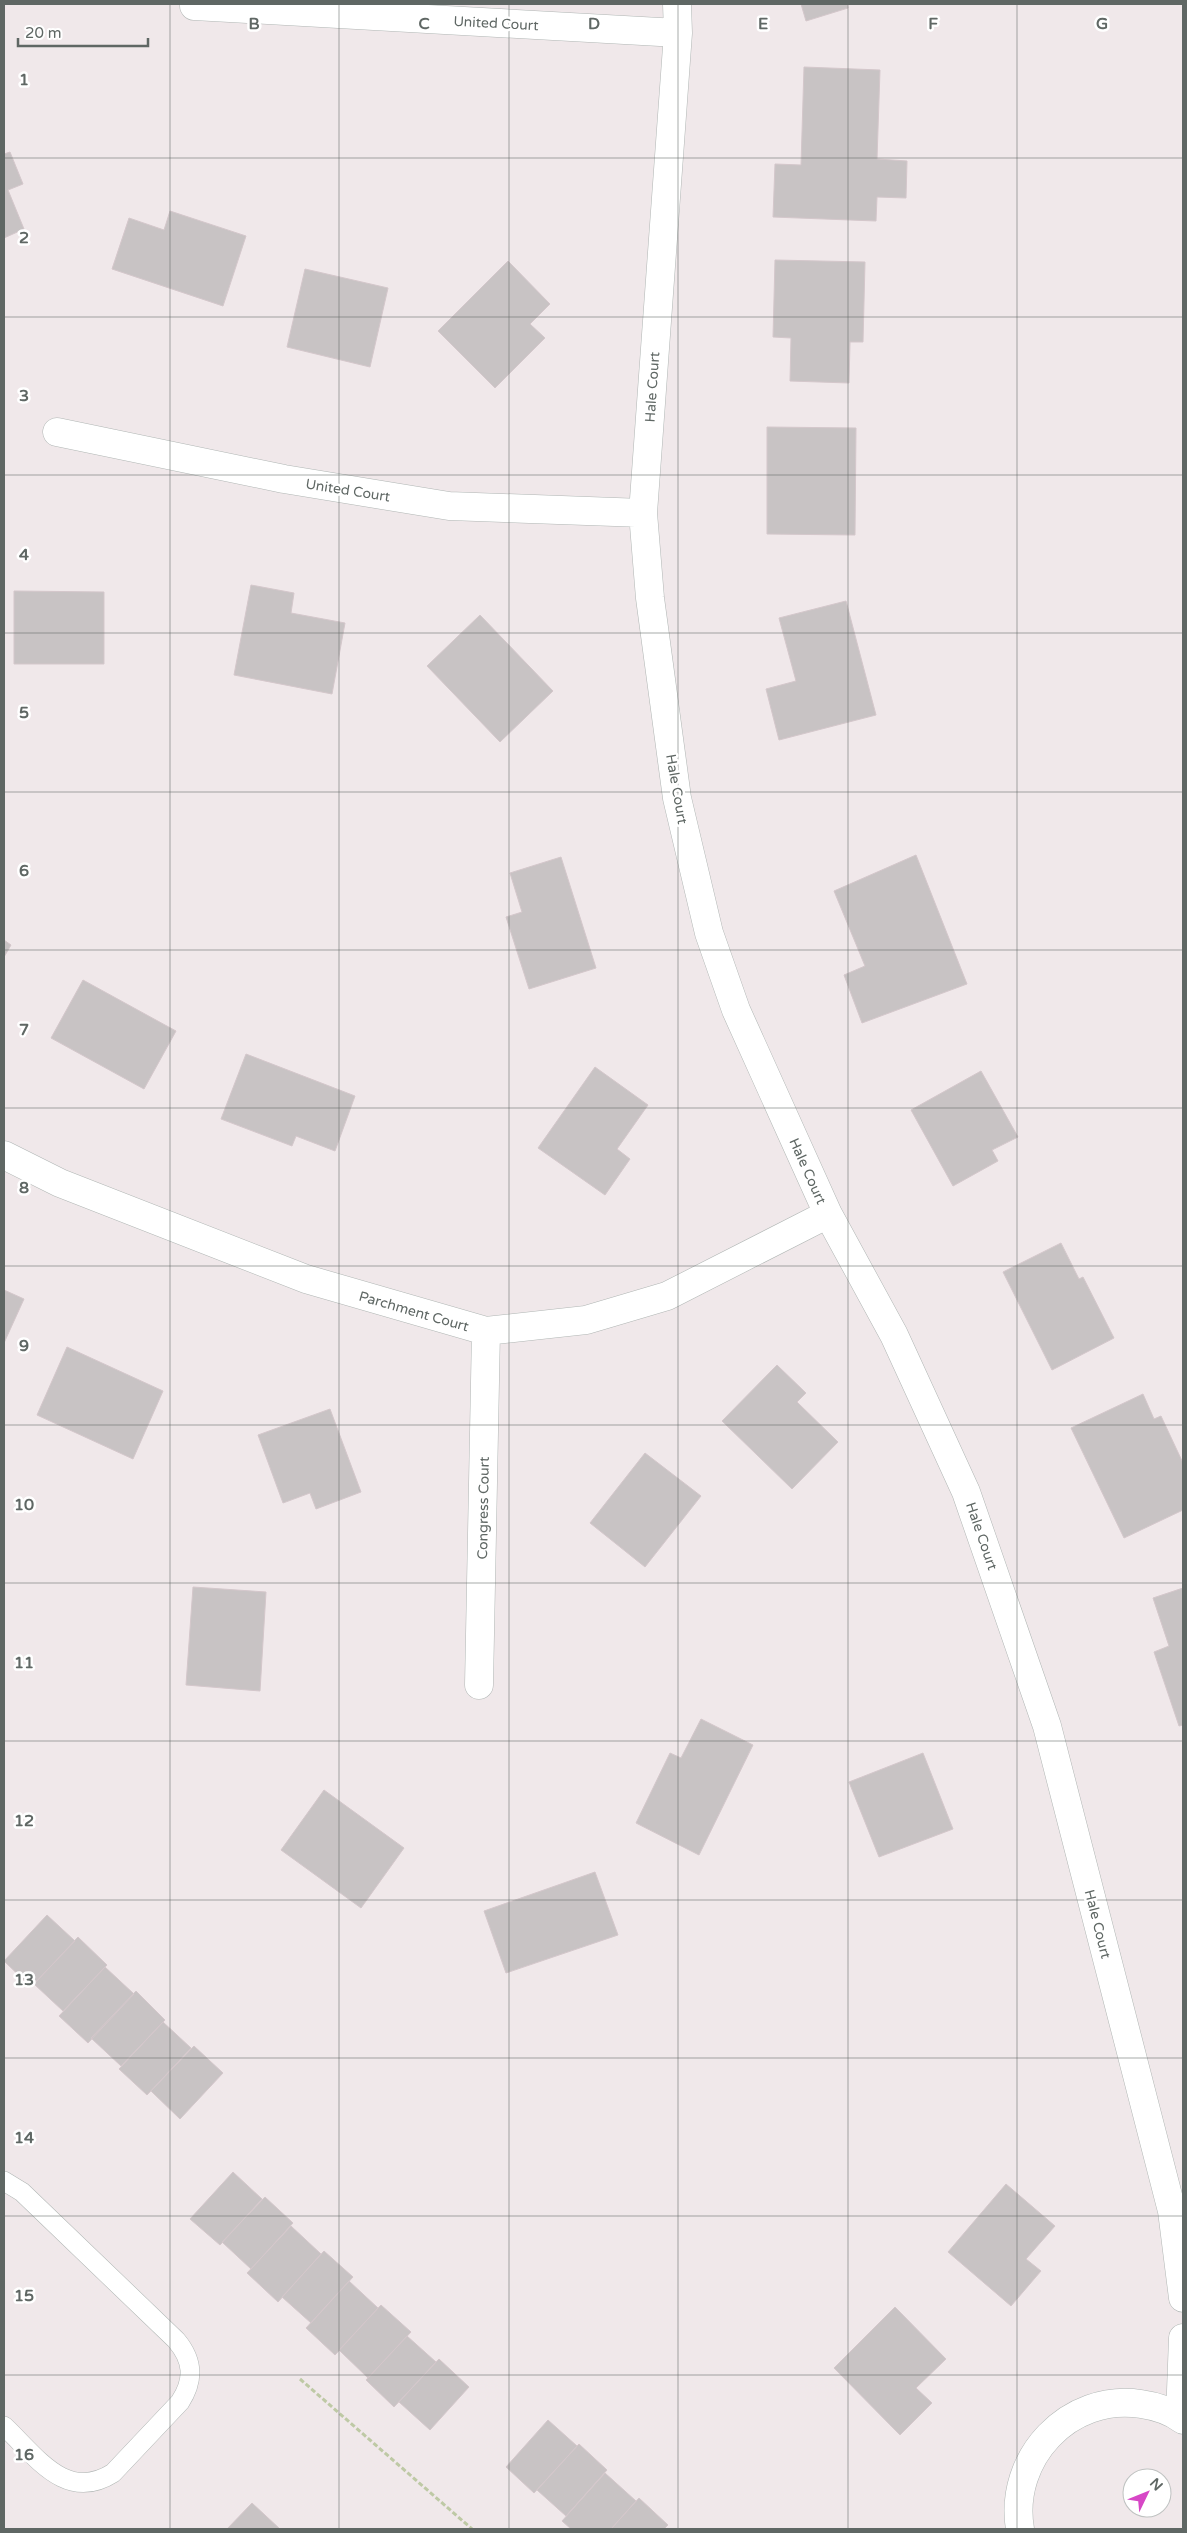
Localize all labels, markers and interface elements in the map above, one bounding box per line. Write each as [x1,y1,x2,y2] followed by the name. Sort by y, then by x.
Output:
[453,13,540,34] street label: United Court
[248,14,260,34] text: B
[418,14,430,34] text: C
[588,14,600,34] text: D
[758,14,768,34] text: E
[928,14,938,34] text: F
[1096,14,1108,34] text: G
[18,15,148,47] scale bar
[25,24,62,42] text: 20 m
[19,70,29,90] text: 1
[19,228,29,248] text: 2
[642,351,663,423] street label: Hale Court
[19,386,29,406] text: 3
[304,475,392,506] street label: United Court
[19,545,29,565] text: 4
[19,703,29,723] text: 5
[662,753,691,826] street label: Hale Court
[19,861,29,881] text: 6
[19,1020,29,1040] text: 7
[785,1135,830,1208] street label: Hale Court
[19,1178,29,1198] text: 8
[357,1288,471,1335] street label: Parchment Court
[19,1336,29,1356] text: 9
[474,1456,493,1560] street label: Congress Court
[14,1495,34,1515] text: 10
[962,1500,1001,1573] street label: Hale Court
[14,1653,34,1673] text: 11
[14,1811,34,1831] text: 12
[1081,1888,1114,1961] street label: Hale Court
[14,1970,34,1990] text: 13
[14,2128,34,2148] text: 14
[14,2286,34,2306] text: 15
[14,2445,34,2465] text: 16
[1122,2468,1172,2518] north arrow
[1146,2475,1166,2494] text: N

